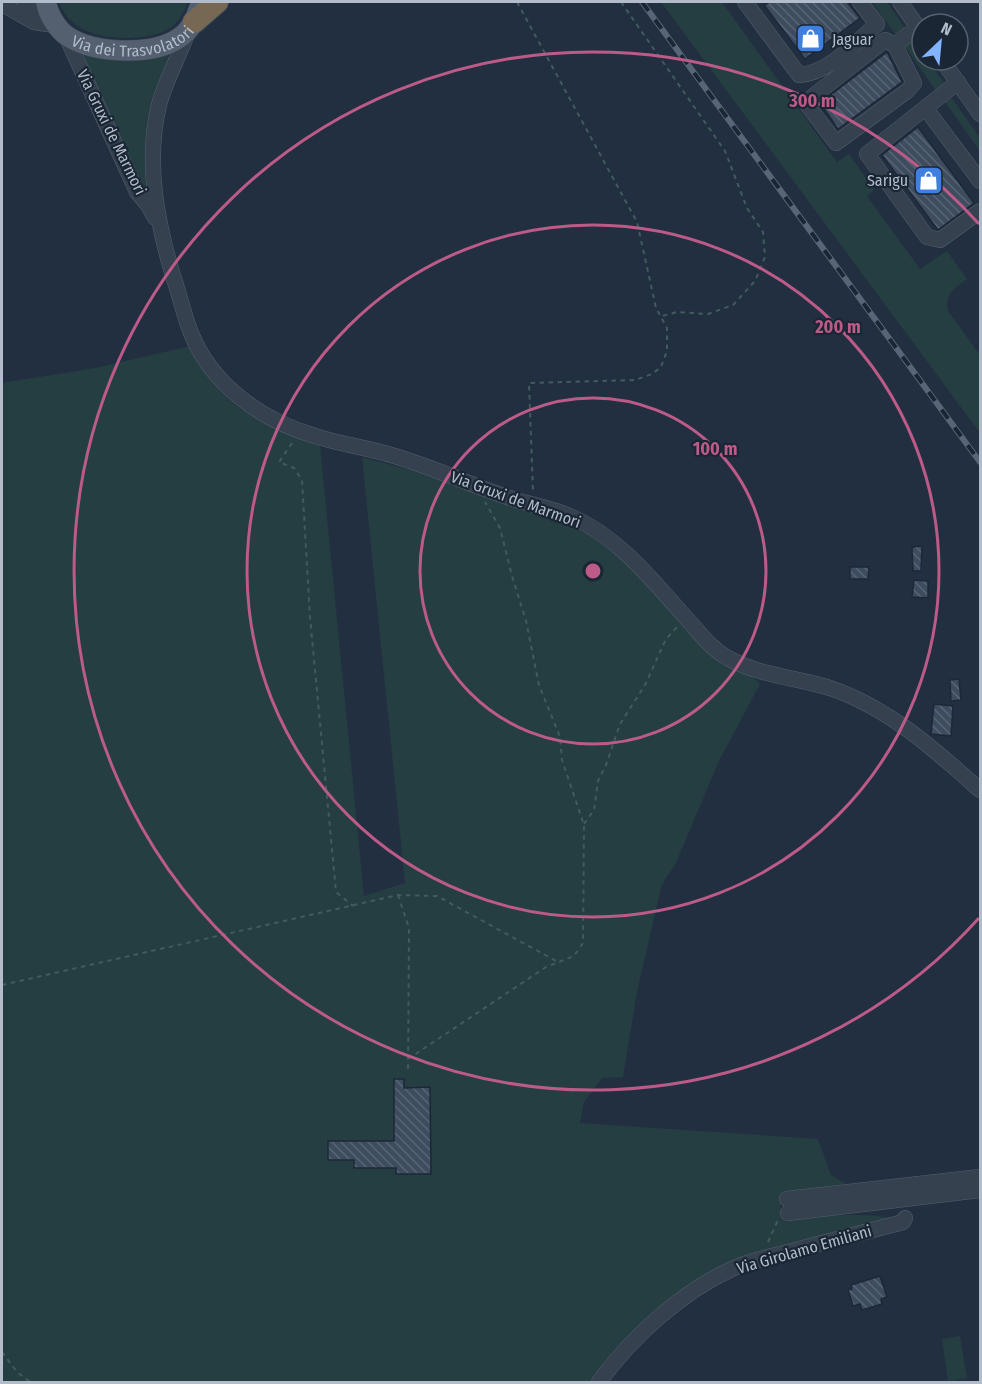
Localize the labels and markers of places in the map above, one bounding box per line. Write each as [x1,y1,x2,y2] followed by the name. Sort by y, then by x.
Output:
[795,23,827,55] shop icon: Jaguar
[832,30,874,49] place label: Jaguar
[913,164,945,196] shop icon: Sarigu
[867,171,908,190] place label: Sarigu
[583,561,603,581] centre of rings

